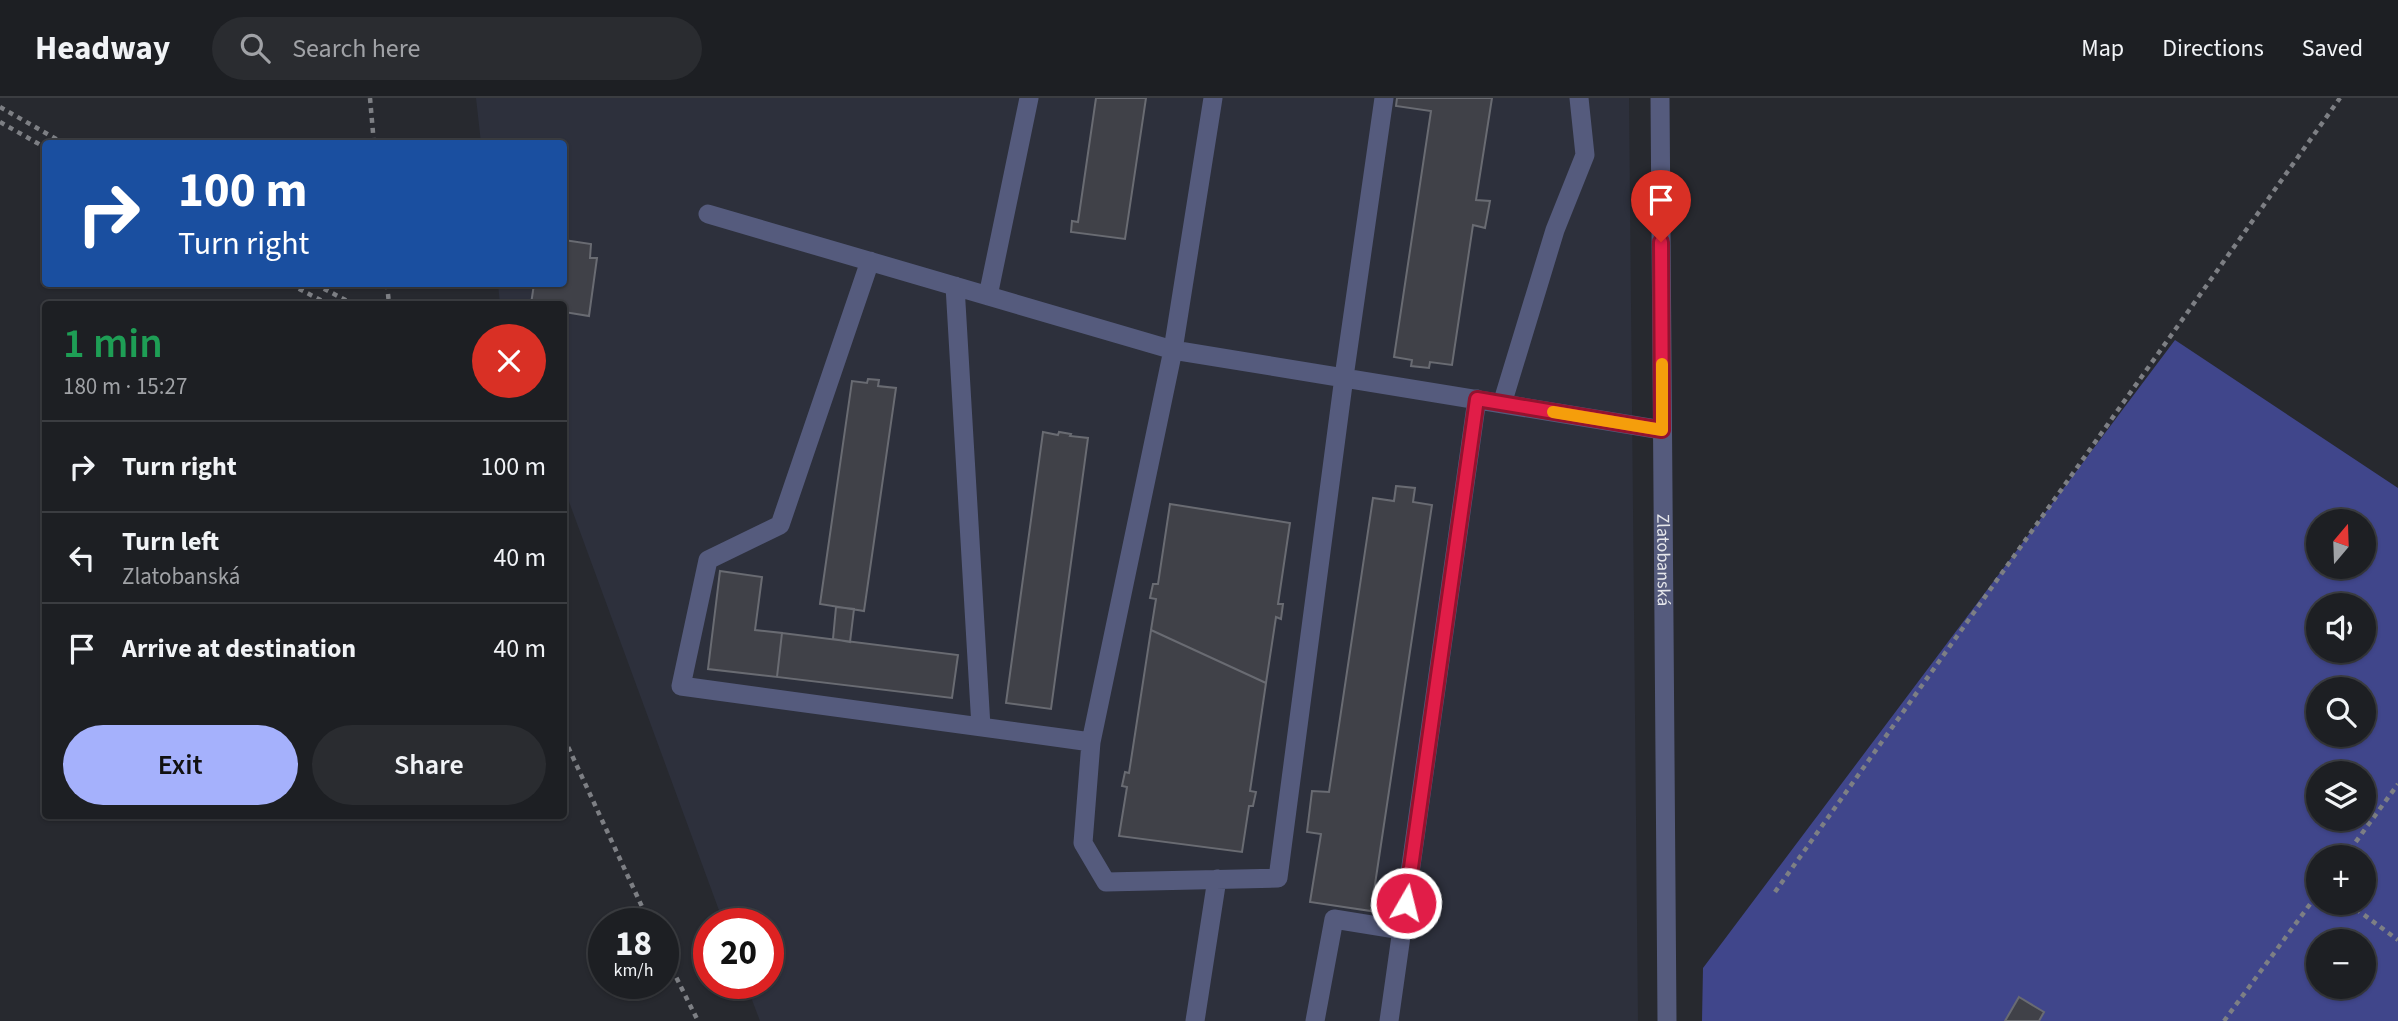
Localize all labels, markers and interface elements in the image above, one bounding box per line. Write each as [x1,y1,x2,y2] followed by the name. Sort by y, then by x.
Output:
[212,17,702,80] search box
[35,25,170,72] text: Headway
[236,29,274,67] icon: search
[292,30,420,67] text: Search here
[2081,31,2124,66] text: Map
[2162,31,2264,66] text: Directions
[2302,31,2363,66] text: Saved
[178,156,307,226] text: 100 m
[63,168,154,259] icon: right
[1631,170,1691,242] pin
[1642,181,1680,219] icon: arrive
[178,221,309,267] text: Turn right
[63,314,163,374] text: 1 min
[472,324,546,398] button: close
[63,370,187,403] text: 180 m · 15:27
[63,448,101,486] icon: right
[122,448,237,485] text: Turn right
[480,448,546,485] text: 100 m
[2306,509,2376,579] north arrow
[2306,509,2376,999] map controls
[1650,514,1676,606] street label: Zlatobanská
[122,523,219,560] text: Turn left
[63,539,101,577] icon: left
[493,539,546,576] text: 40 m
[122,560,240,593] text: Zlatobanská
[2306,593,2376,663] button: sound
[63,630,101,668] icon: arrive
[122,630,356,667] text: Arrive at destination
[493,630,546,667] text: 40 m
[2306,677,2376,747] button: search
[63,725,298,805] button: Exit
[312,725,546,805] button: Share
[2306,761,2376,831] button: layers
[2306,845,2376,915] button: +
[1369,866,1443,940] position arrow
[693,908,784,999] speed limit sign: 20
[615,919,652,969] text: 18
[2306,929,2376,999] button: −
[614,958,653,983] text: km/h

